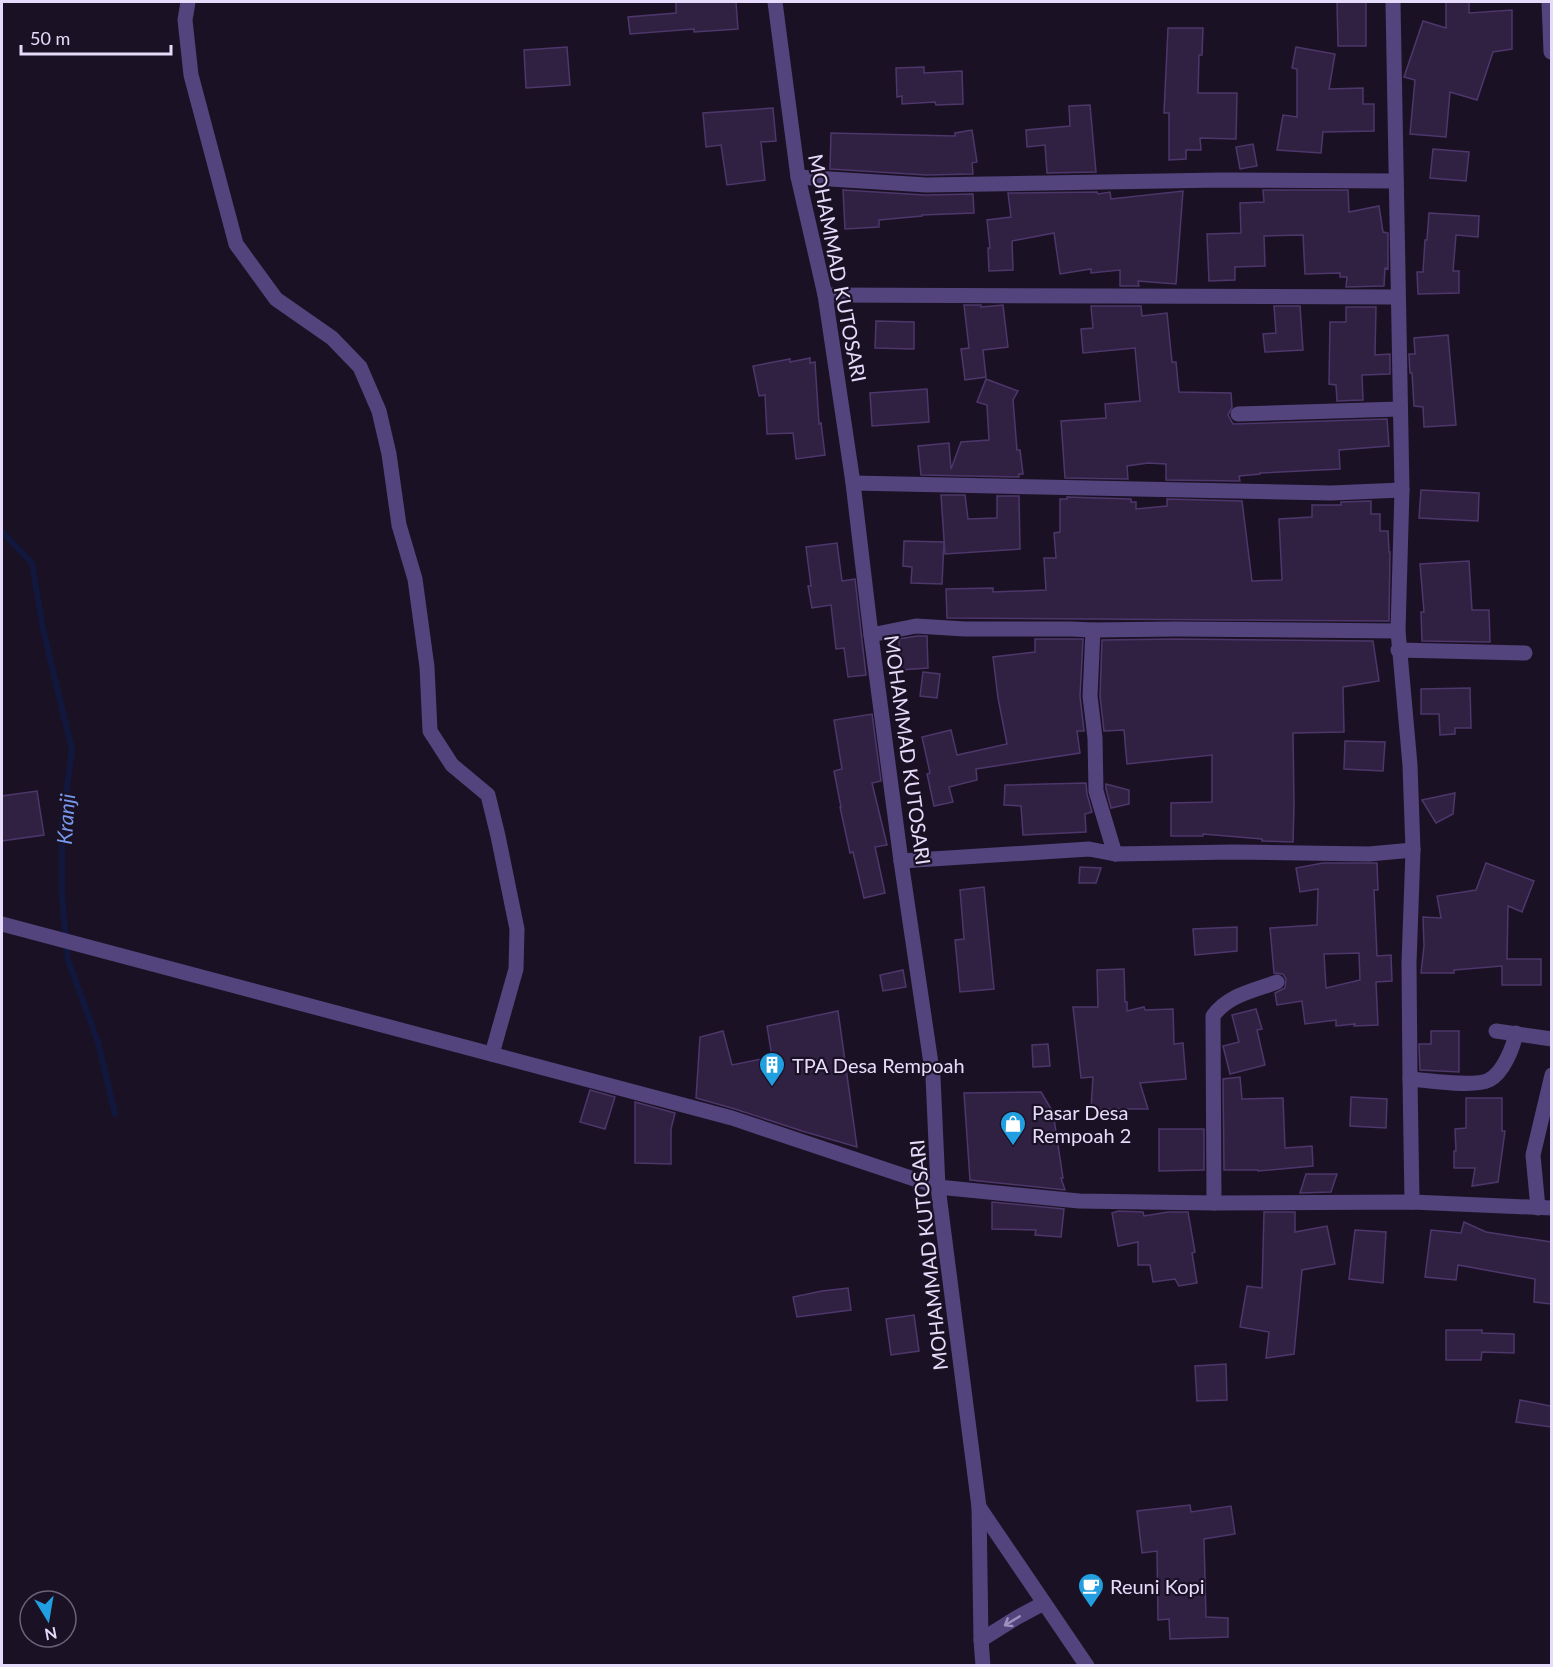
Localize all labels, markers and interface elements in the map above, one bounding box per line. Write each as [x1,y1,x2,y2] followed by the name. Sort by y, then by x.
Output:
[21,18,171,56] scale bar
[30,27,70,49] text: 50 m
[804,152,872,384] street label: MOHAMMAD KUTOSARI
[880,634,936,866] street label: MOHAMMAD KUTOSARI
[51,793,79,845] water label: Kranji
[757,1050,787,1088] building icon: TPA Desa Rempoah
[792,1053,965,1077] place label: TPA Desa Rempoah
[1032,1100,1131,1147] place label: Pasar Desa Rempoah 2
[998,1109,1028,1147] shop icon: Pasar Desa Rempoah 2
[904,1138,952,1372] street label: MOHAMMAD KUTOSARI
[1076,1571,1106,1609] cafe icon: Reuni Kopi
[1110,1574,1205,1598] place label: Reuni Kopi
[18,1589,78,1649] north arrow
[1004,1615,1021,1627] one-way arrow
[43,1624,59,1645] text: N

